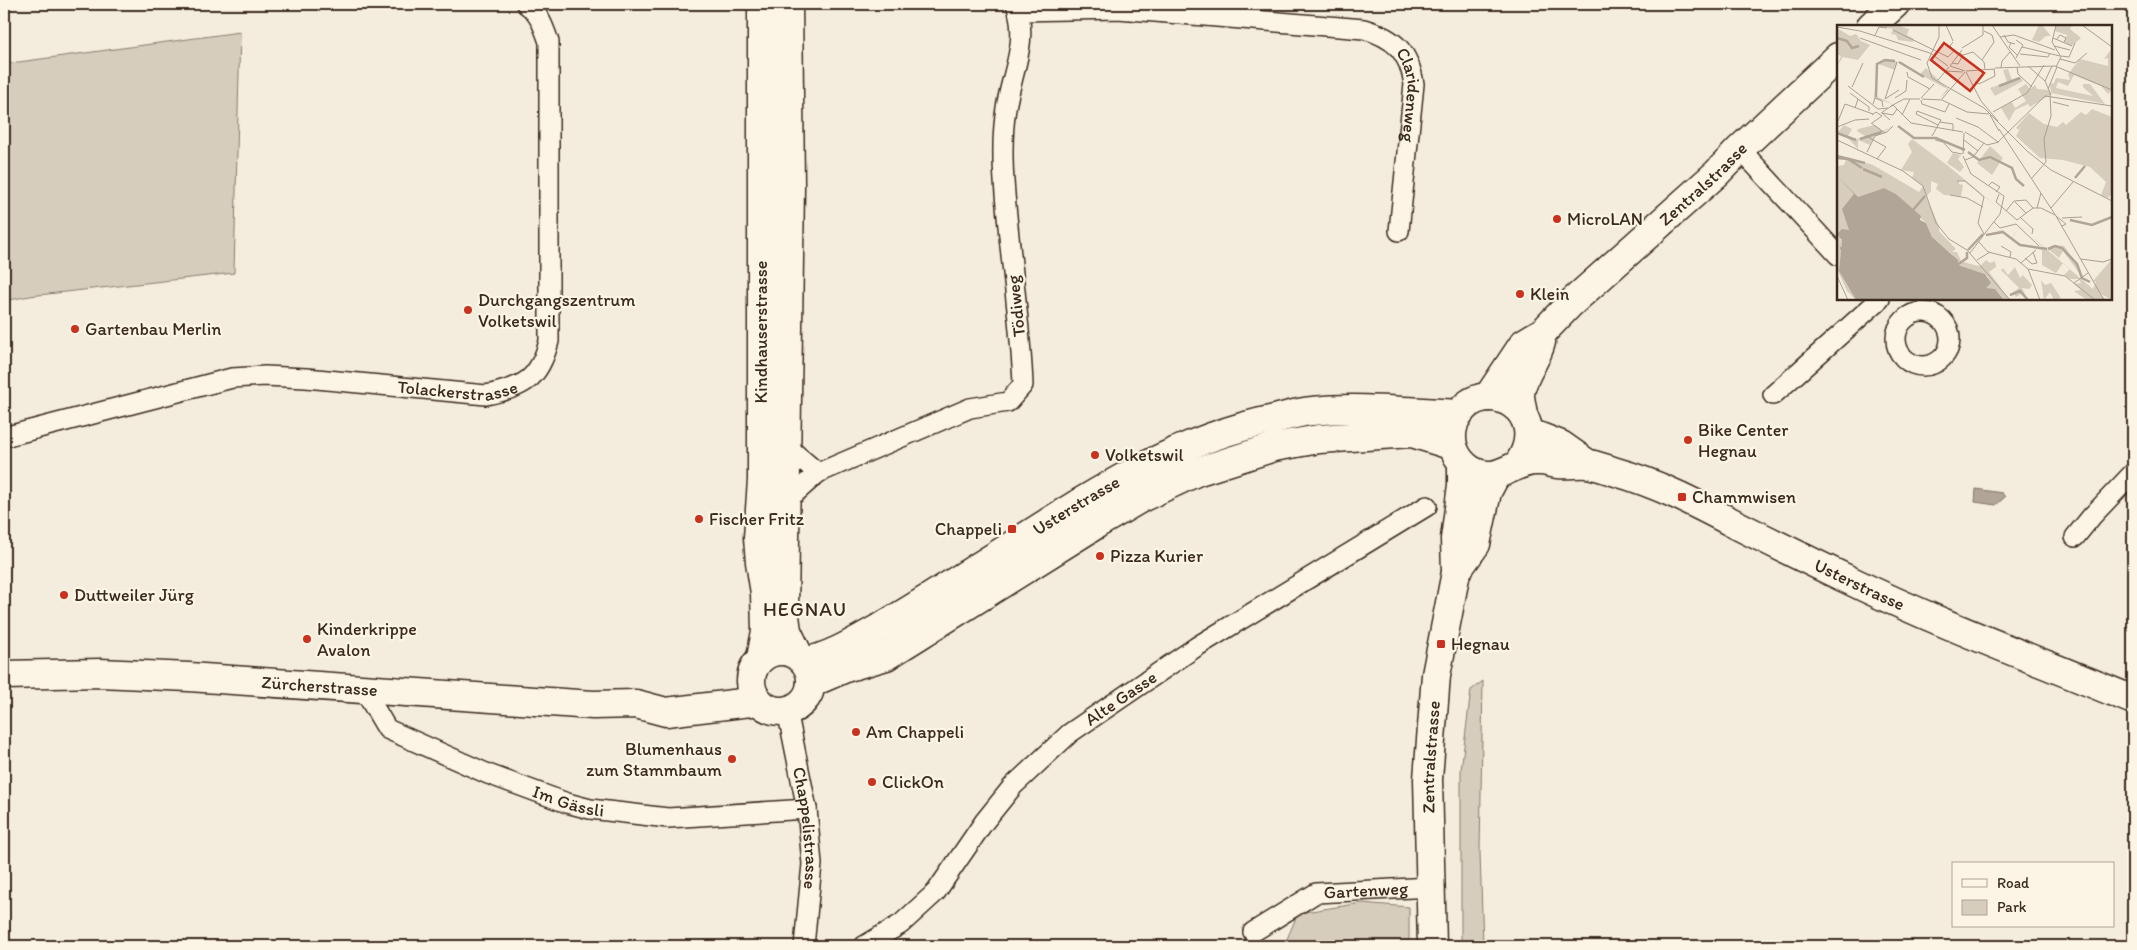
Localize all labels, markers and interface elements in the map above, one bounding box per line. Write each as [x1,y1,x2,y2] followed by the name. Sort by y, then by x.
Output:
[1837,25,2112,300] inset map
[1391,43,1425,144] street label: Claridenweg
[1654,137,1752,230] street label: Zentralstrasse
[1567,208,1643,230] place label: MicroLAN
[1551,213,1563,225] marker: MicroLAN
[750,260,772,404] street label: Kindhauserstrasse
[1002,273,1030,338] street label: Tödiweg
[1530,283,1570,305] place label: Klein
[1514,288,1526,300] marker: Klein
[478,289,635,332] place label: Durchgangszentrum Volketswil
[462,304,474,316] marker: Durchgangszentrum Volketswil
[85,318,221,340] place label: Gartenbau Merlin
[69,323,81,335] marker: Gartenbau Merlin
[396,376,521,406] street label: Tolackerstrasse
[1698,419,1789,462] place label: Bike Center Hegnau
[1682,434,1694,446] marker: Bike Center Hegnau
[1105,444,1184,466] place label: Volketswil
[1089,449,1101,461] marker: Volketswil
[1029,471,1124,540] street label: Usterstrasse
[1692,486,1796,508] place label: Chammwisen
[1676,491,1688,503] marker: Chammwisen
[709,508,805,530] place label: Fischer Fritz
[693,513,705,525] marker: Fischer Fritz
[935,518,1002,540] place label: Chappeli
[1006,523,1018,535] marker: Chappeli
[1110,545,1204,567] place label: Pizza Kurier
[1094,550,1106,562] marker: Pizza Kurier
[1811,554,1908,615] street label: Usterstrasse
[74,584,195,606] place label: Duttweiler Jürg
[58,589,70,601] marker: Duttweiler Jürg
[763,597,847,621] district label: HEGNAU
[317,618,417,661] place label: Kinderkrippe Avalon
[301,633,313,645] marker: Kinderkrippe Avalon
[1451,633,1510,655] place label: Hegnau
[1435,638,1447,650] marker: Hegnau
[1081,666,1161,731] street label: Alte Gasse
[261,671,378,701] street label: Zürcherstrasse
[1417,700,1445,814] street label: Zentralstrasse
[866,721,964,743] place label: Am Chappeli
[850,726,862,738] marker: Am Chappeli
[586,738,722,781] place label: Blumenhaus zum Stammbaum
[726,753,738,765] marker: Blumenhaus zum Stammbaum
[788,765,823,890] street label: Chappelistrasse
[882,771,944,793] place label: ClickOn
[866,776,878,788] marker: ClickOn
[530,780,605,822] street label: Im Gässli
[1952,862,2114,928] legend
[1997,874,2030,892] text: Road
[1323,877,1409,904] street label: Gartenweg
[1997,898,2027,916] text: Park

